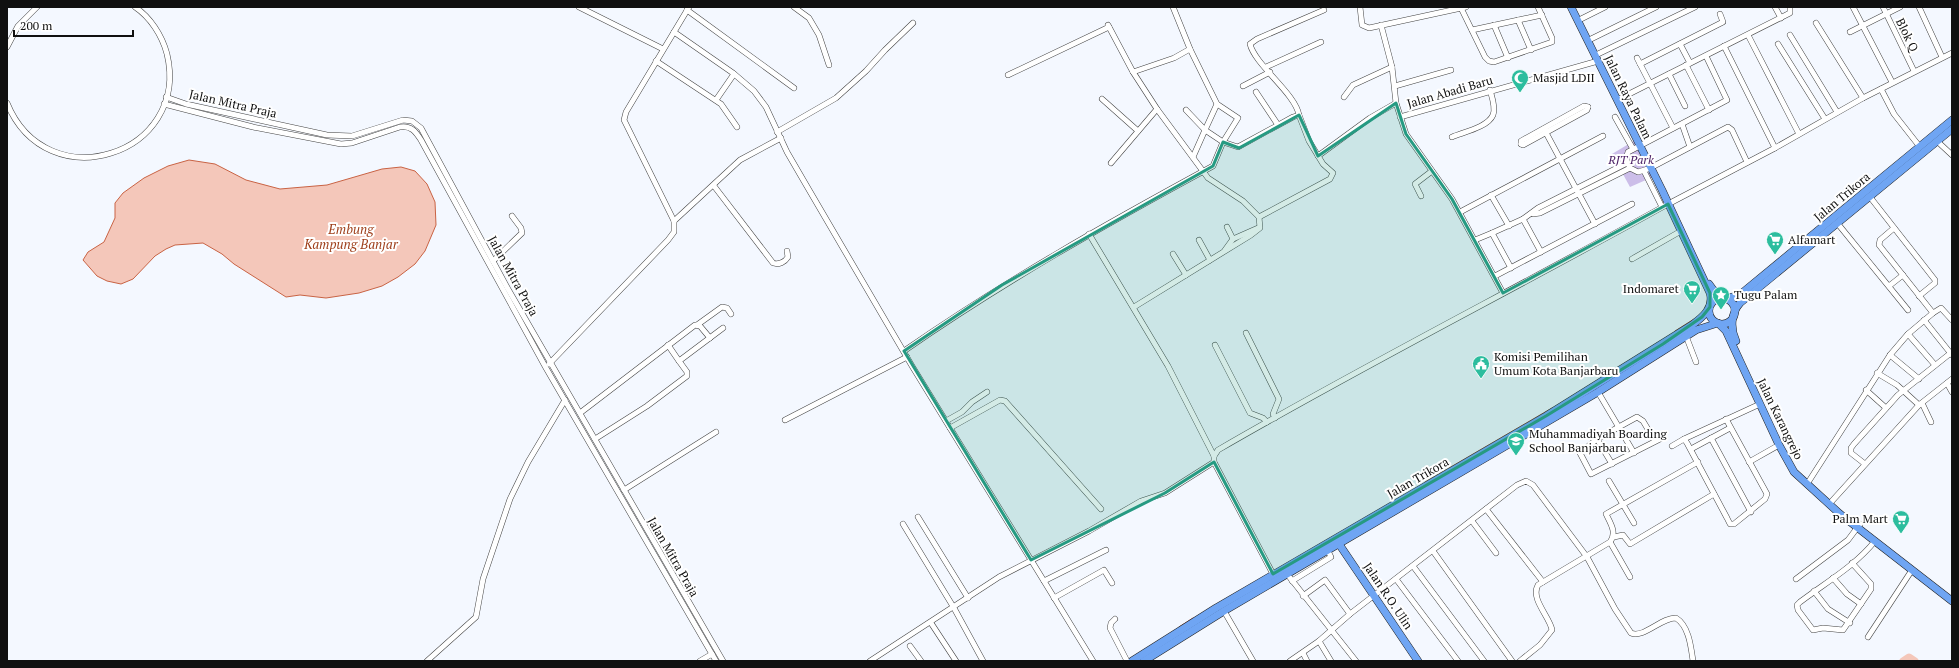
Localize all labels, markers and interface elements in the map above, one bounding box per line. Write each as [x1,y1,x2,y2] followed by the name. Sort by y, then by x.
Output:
[14,12,133,38] scale bar
[1893,15,1922,55] street label: Blok Q
[20,18,53,33] text: 200 m
[1602,52,1656,142] street label: Jalan Raya Palam
[1510,68,1530,93] mosque icon: Masjid LDII
[1533,70,1595,85] place label: Masjid LDII
[1405,72,1495,111] street label: Jalan Abadi Baru
[188,86,278,121] street label: Jalan Mitra Praja
[1607,152,1654,167] park label: RJT Park
[1811,169,1873,224] street label: Jalan Trikora
[303,220,399,253] water label: Embung Kampung Banjar
[1765,230,1785,255] supermarket icon: Alfamart
[1788,232,1836,247] place label: Alfamart
[485,233,542,318] street label: Jalan Mitra Praja
[1682,279,1702,304] supermarket icon: Indomaret
[1623,281,1680,296] place label: Indomaret
[1711,285,1731,310] place icon: Tugu Palam
[1734,287,1798,302] place label: Tugu Palam
[1494,349,1619,378] place label: Komisi Pemilihan Umum Kota Banjarbaru
[1471,354,1491,379] public building icon: Komisi Pemilihan Umum Kota Banjarbaru
[1754,376,1807,462] street label: Jalan Karangrejo
[1529,426,1668,455] place label: Muhammadiyah Boarding School Banjarbaru
[1506,431,1526,456] school or university icon: Muhammadiyah Boarding School Banjarbaru
[1384,454,1451,501] street label: Jalan Trikora
[1891,509,1911,534] supermarket icon: Palm Mart
[1832,511,1889,526] place label: Palm Mart
[645,514,702,599] street label: Jalan Mitra Praja
[1361,559,1416,632] street label: Jalan R.O. Ulin

